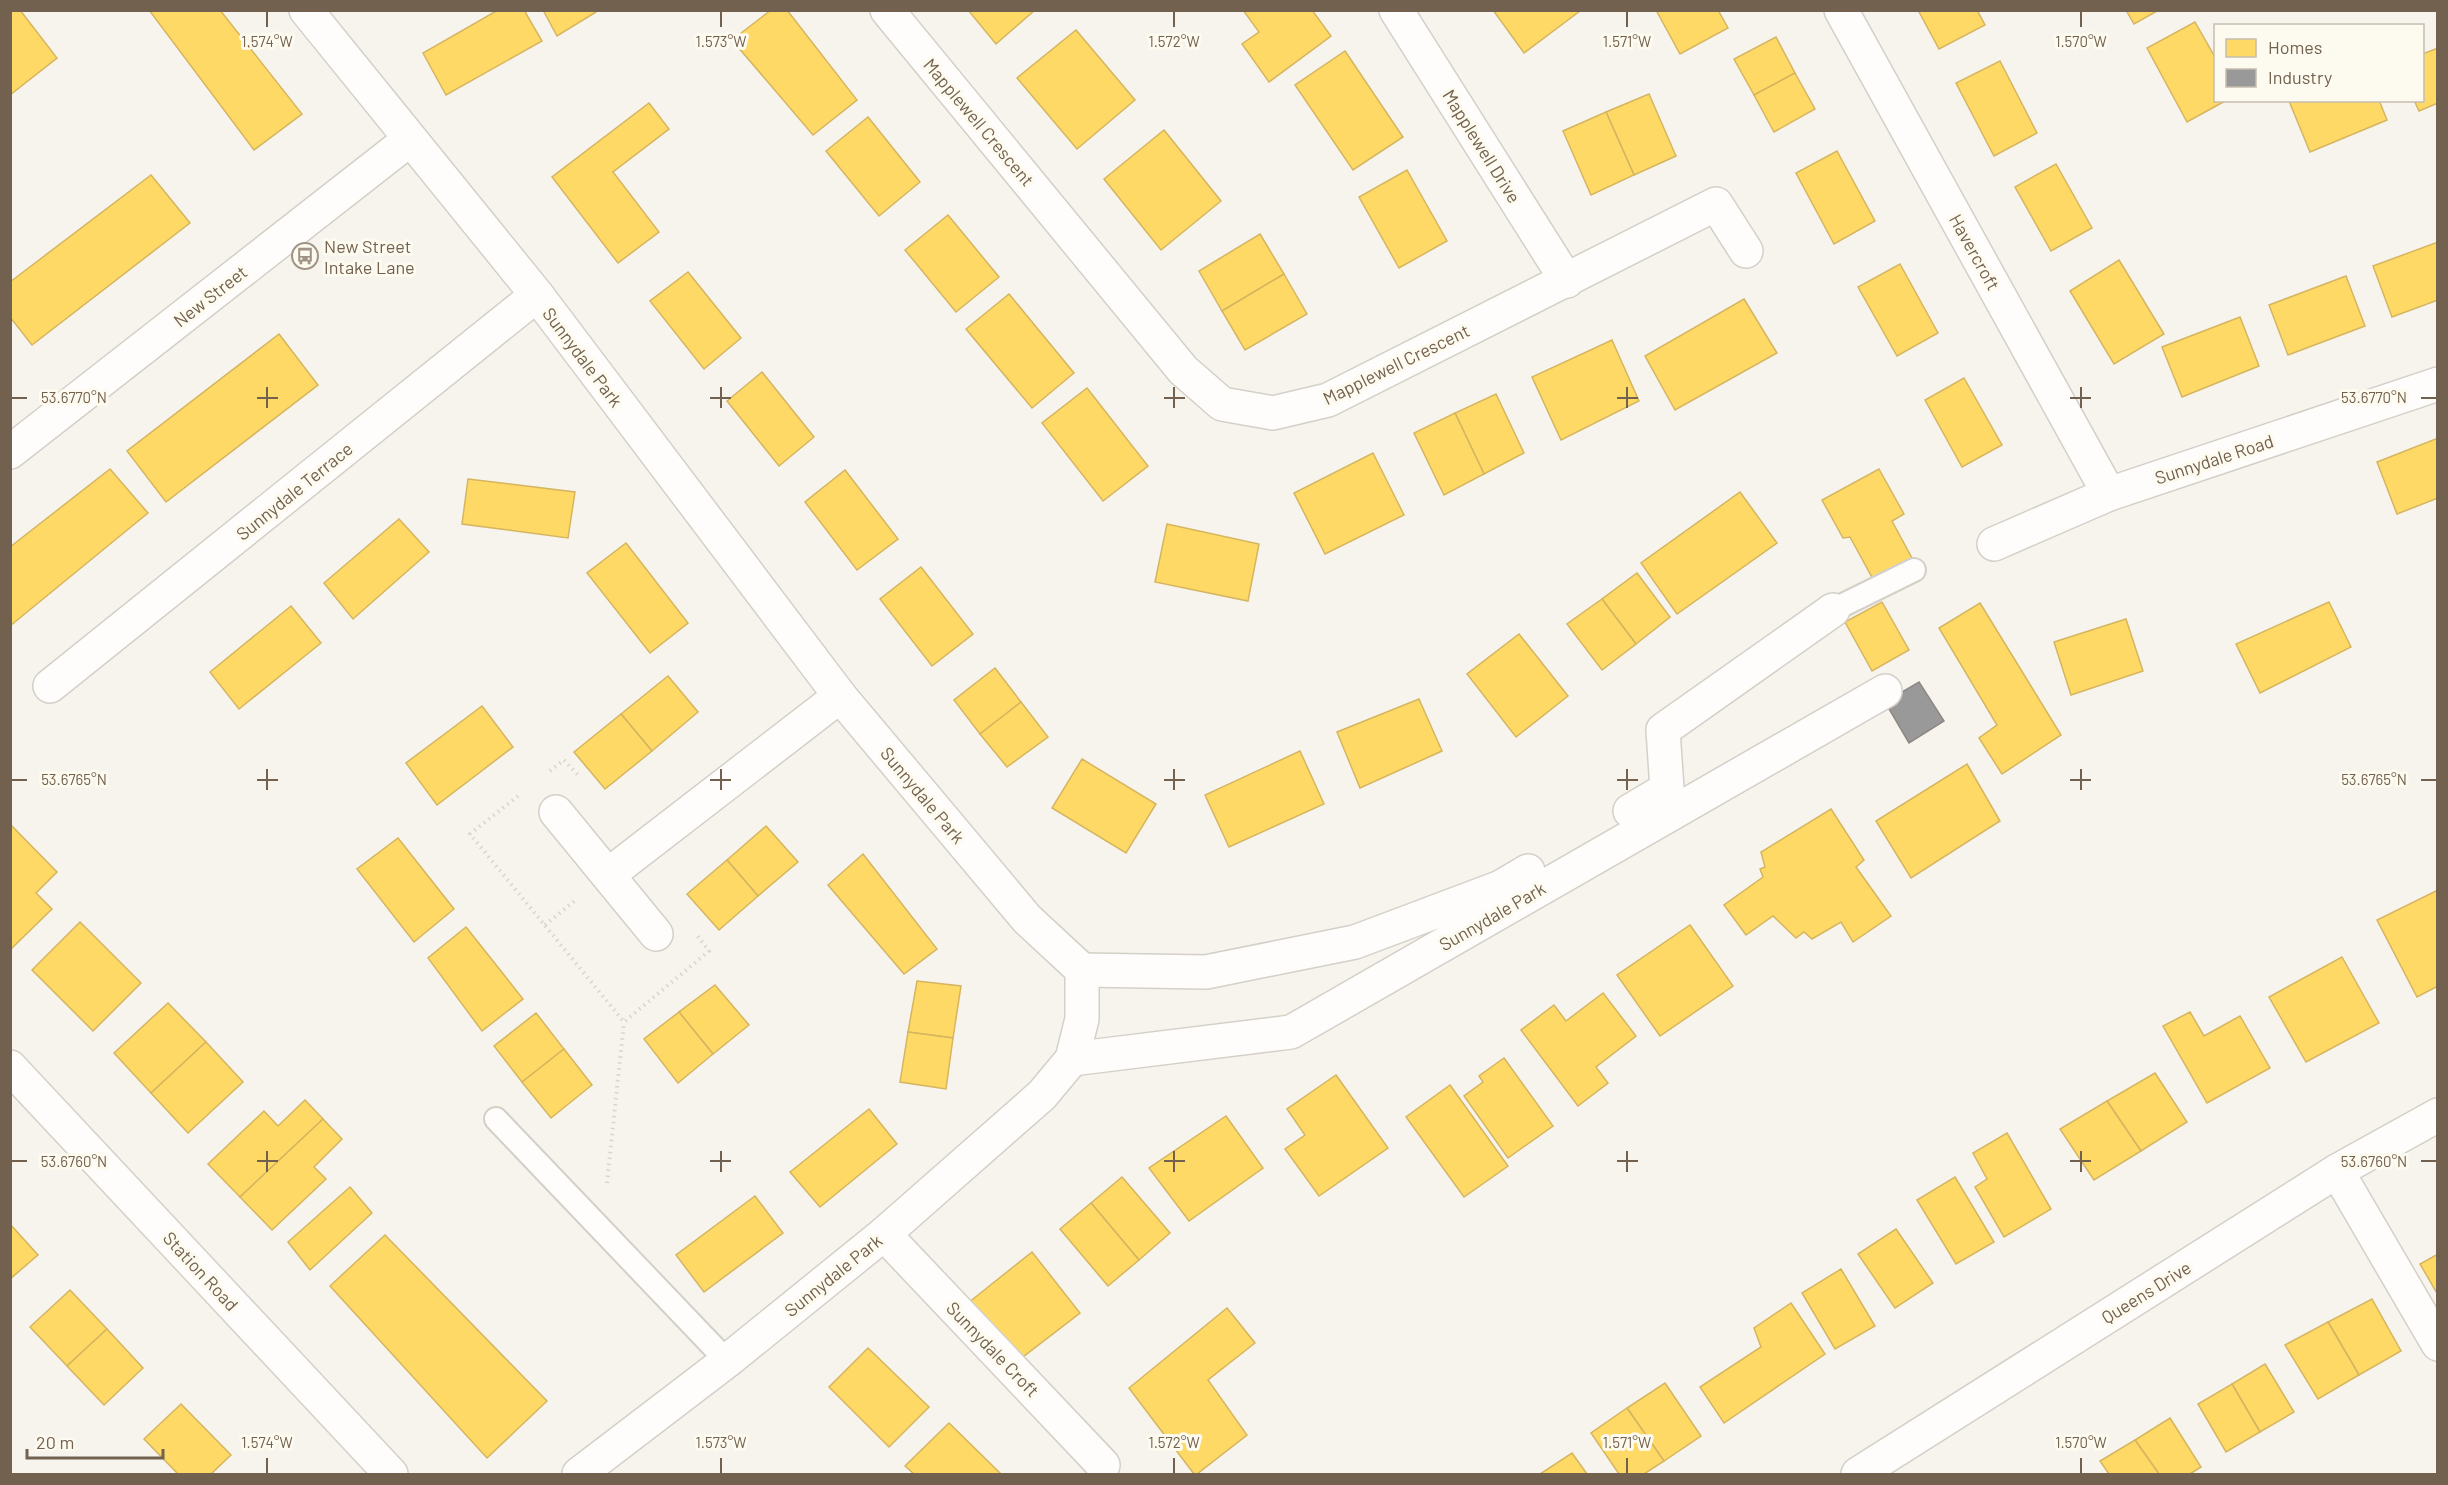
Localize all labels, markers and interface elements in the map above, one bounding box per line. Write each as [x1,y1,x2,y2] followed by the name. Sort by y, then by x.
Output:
[2214,24,2424,102] legend
[241,32,293,50] text: 1.574°W
[696,32,746,50] text: 1.573°W
[1148,32,1200,50] text: 1.572°W
[1603,32,1651,50] text: 1.571°W
[2055,32,2107,50] text: 1.570°W
[2268,36,2322,58] text: Homes
[919,54,1039,190] street label: Mapplewell Crescent
[2268,66,2332,88] text: Industry
[1438,85,1526,207] street label: Mapplewell Drive
[1945,210,2005,294] street label: Havercroft
[324,235,415,278] place label: New Street Intake Lane
[290,241,320,271] bus stop icon: New Street Intake Lane
[169,260,251,332] street label: New Street
[538,303,628,411] street label: Sunnydale Park
[1319,319,1473,409] street label: Mapplewell Crescent
[41,388,107,406] text: 53.6770°N
[2341,388,2407,406] text: 53.6770°N
[2152,429,2276,489] street label: Sunnydale Road
[231,437,357,545] street label: Sunnydale Terrace
[876,742,970,848] street label: Sunnydale Park
[41,770,107,788] text: 53.6765°N
[2341,770,2407,788] text: 53.6765°N
[1435,877,1549,955] street label: Sunnydale Park
[41,1152,107,1170] text: 53.6760°N
[2341,1152,2407,1170] text: 53.6760°N
[159,1227,243,1315] street label: Station Road
[780,1229,886,1321] street label: Sunnydale Park
[2097,1256,2195,1328] street label: Queens Drive
[942,1297,1044,1401] street label: Sunnydale Croft
[27,1422,164,1460] scale bar
[36,1431,74,1453] text: 20 m
[241,1433,293,1451] text: 1.574°W
[696,1433,746,1451] text: 1.573°W
[1148,1433,1200,1451] text: 1.572°W
[1603,1433,1651,1451] text: 1.571°W
[2055,1433,2107,1451] text: 1.570°W

